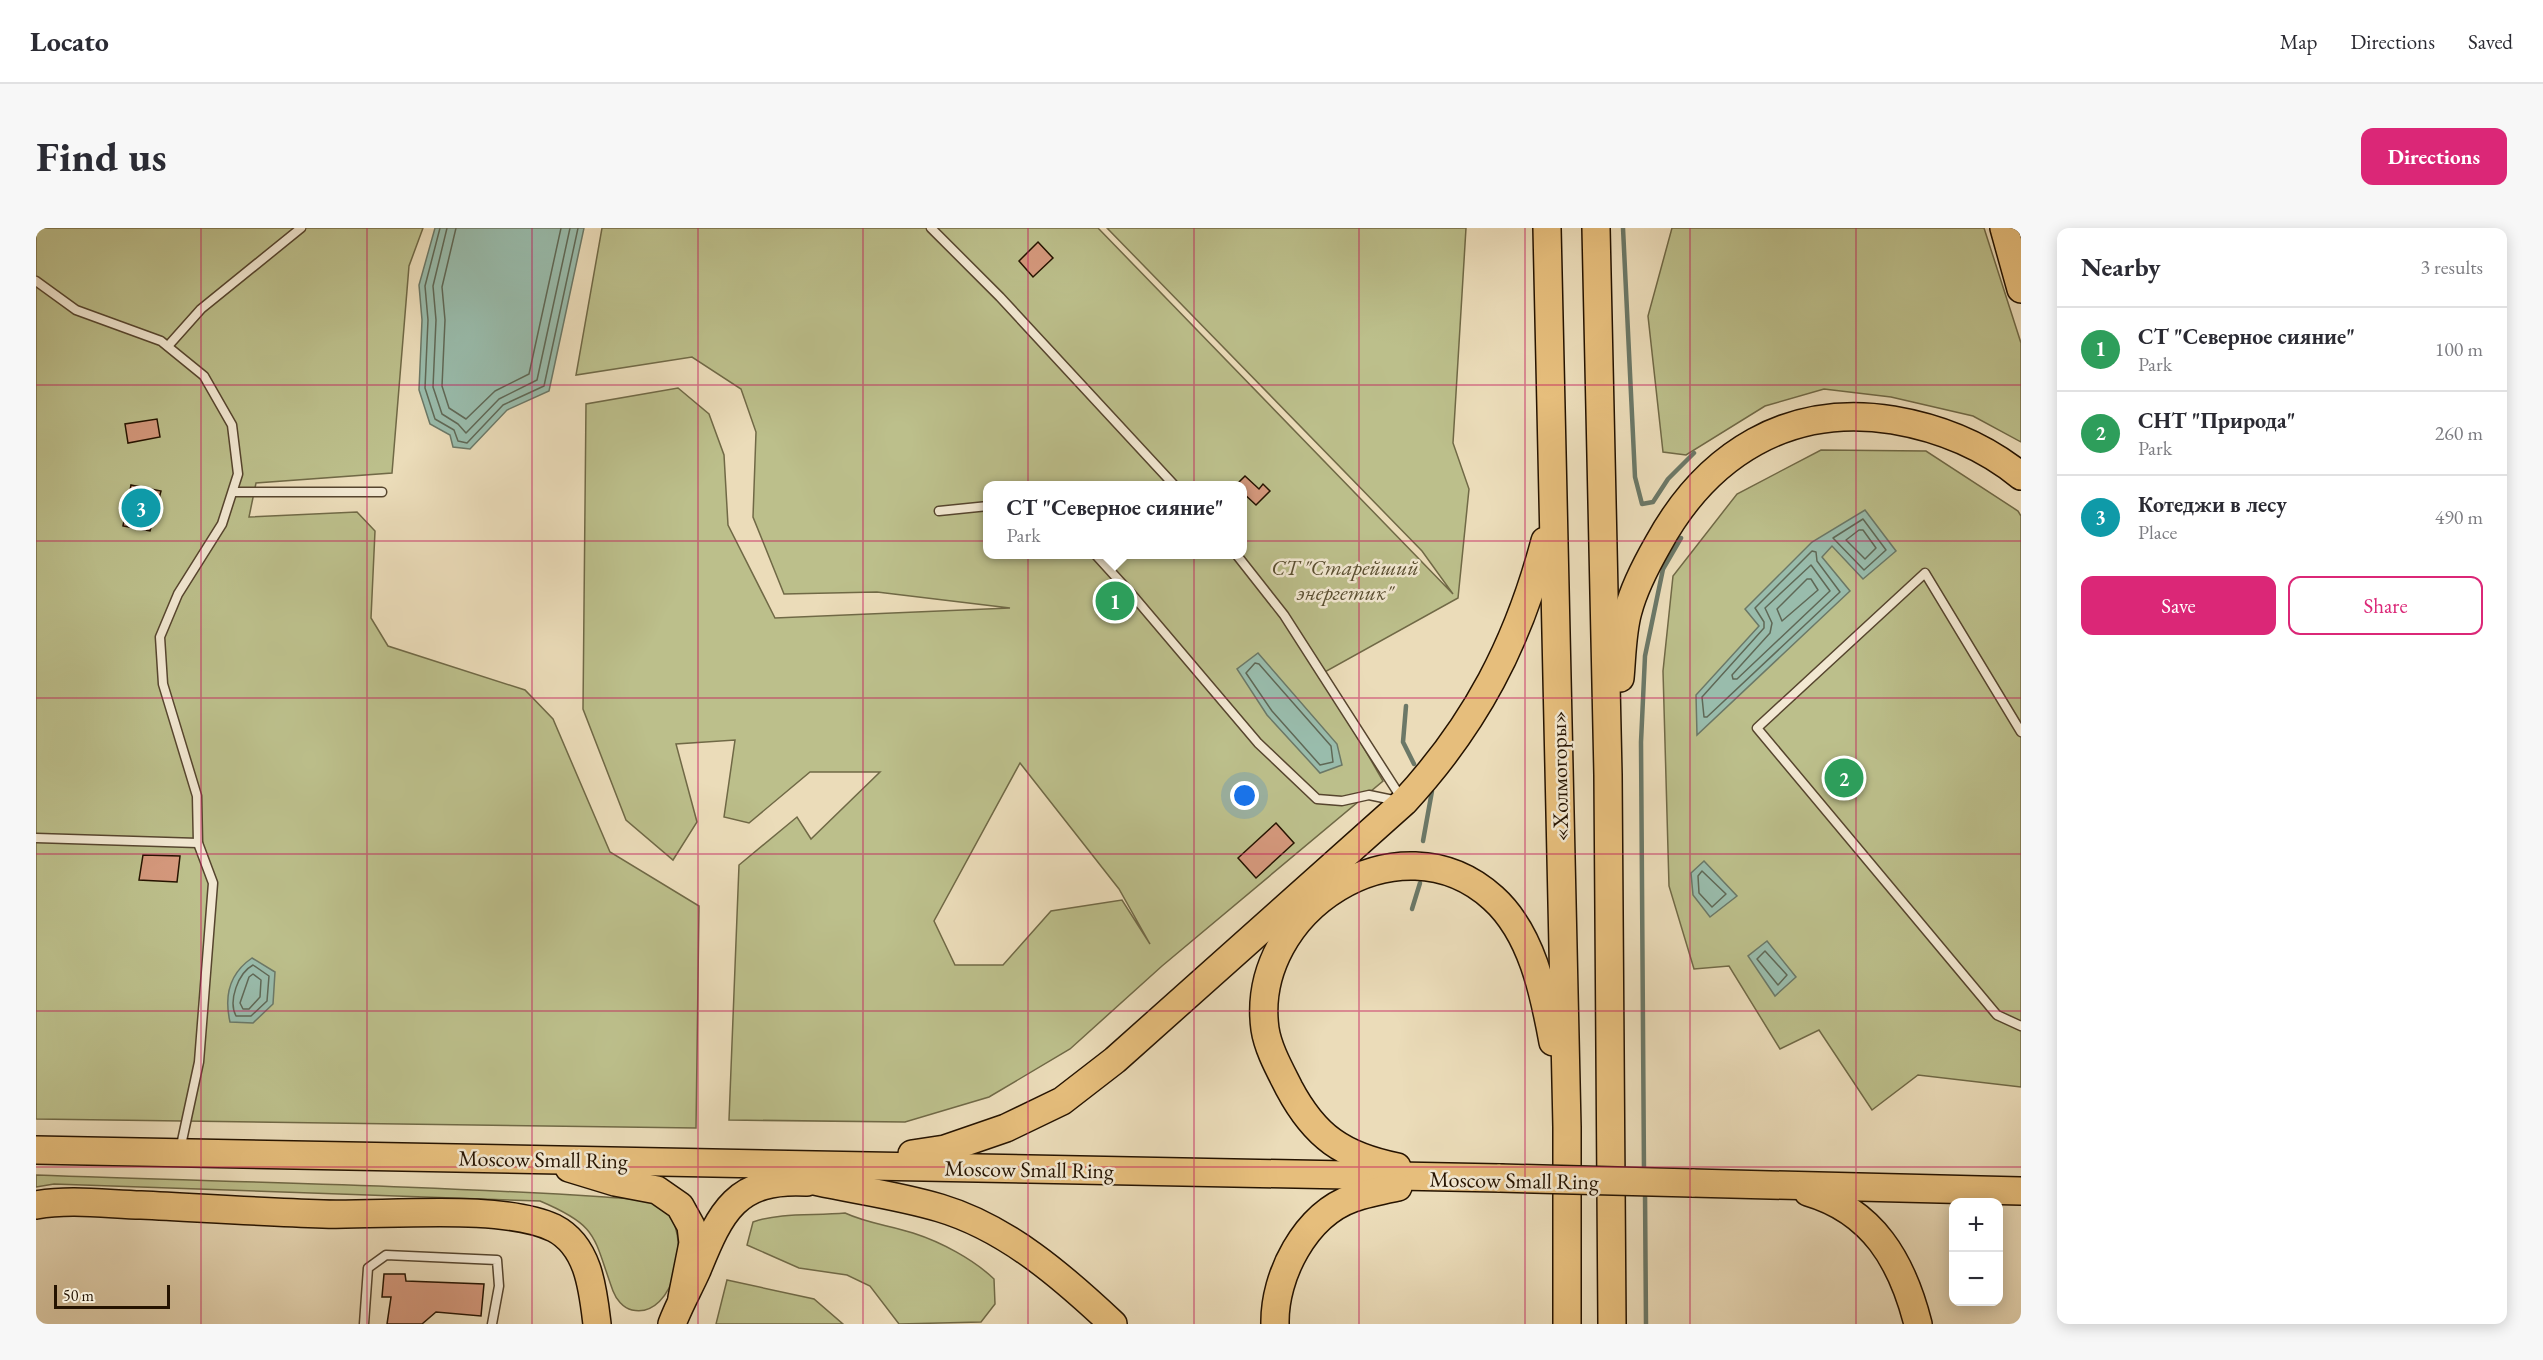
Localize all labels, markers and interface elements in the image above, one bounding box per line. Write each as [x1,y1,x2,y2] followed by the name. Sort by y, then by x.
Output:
[30,23,109,59] text: Locato
[2280,28,2317,55] text: Map
[2350,28,2435,55] text: Directions
[2468,28,2513,55] text: Saved
[2361,128,2507,185] button: Directions
[36,129,167,184] text: Find us
[2081,250,2161,284] text: Nearby
[2420,254,2483,280] text: 3 results
[2138,322,2355,351] text: СТ "Северное сияние"
[2095,336,2106,362] text: 1
[2435,336,2483,362] text: 100 m
[2138,351,2172,377] text: Park
[2138,406,2295,435] text: СНТ "Природа"
[2095,420,2106,446] text: 2
[2435,420,2483,446] text: 260 m
[2138,435,2172,461] text: Park
[983,481,1247,559] popup
[122,486,160,530] pin: 3
[2138,490,2287,519] text: Котеджи в лесу
[1007,493,1223,522] text: СТ "Северное сияние"
[2095,504,2106,530] text: 3
[2435,504,2483,530] text: 490 m
[2138,519,2177,545] text: Place
[1007,522,1041,548] text: Park
[1271,553,1419,607] park label: СТ "Старейший энергетик"
[2081,576,2276,635] button: Save
[2288,576,2483,635] button: Share
[1096,578,1134,623] pin: 1
[1544,710,1575,842] street label: «Холмогоры»
[1824,756,1864,800] pin: 2
[1230,781,1259,810] your location
[458,1144,628,1175] street label: Moscow Small Ring
[944,1154,1114,1185] street label: Moscow Small Ring
[1429,1165,1599,1196] street label: Moscow Small Ring
[1949,1198,2003,1306] map controls
[1949,1198,2003,1252] button: +
[1949,1252,2003,1306] button: −
[54,1282,170,1310] scale bar
[63,1285,94,1306] text: 50 m

